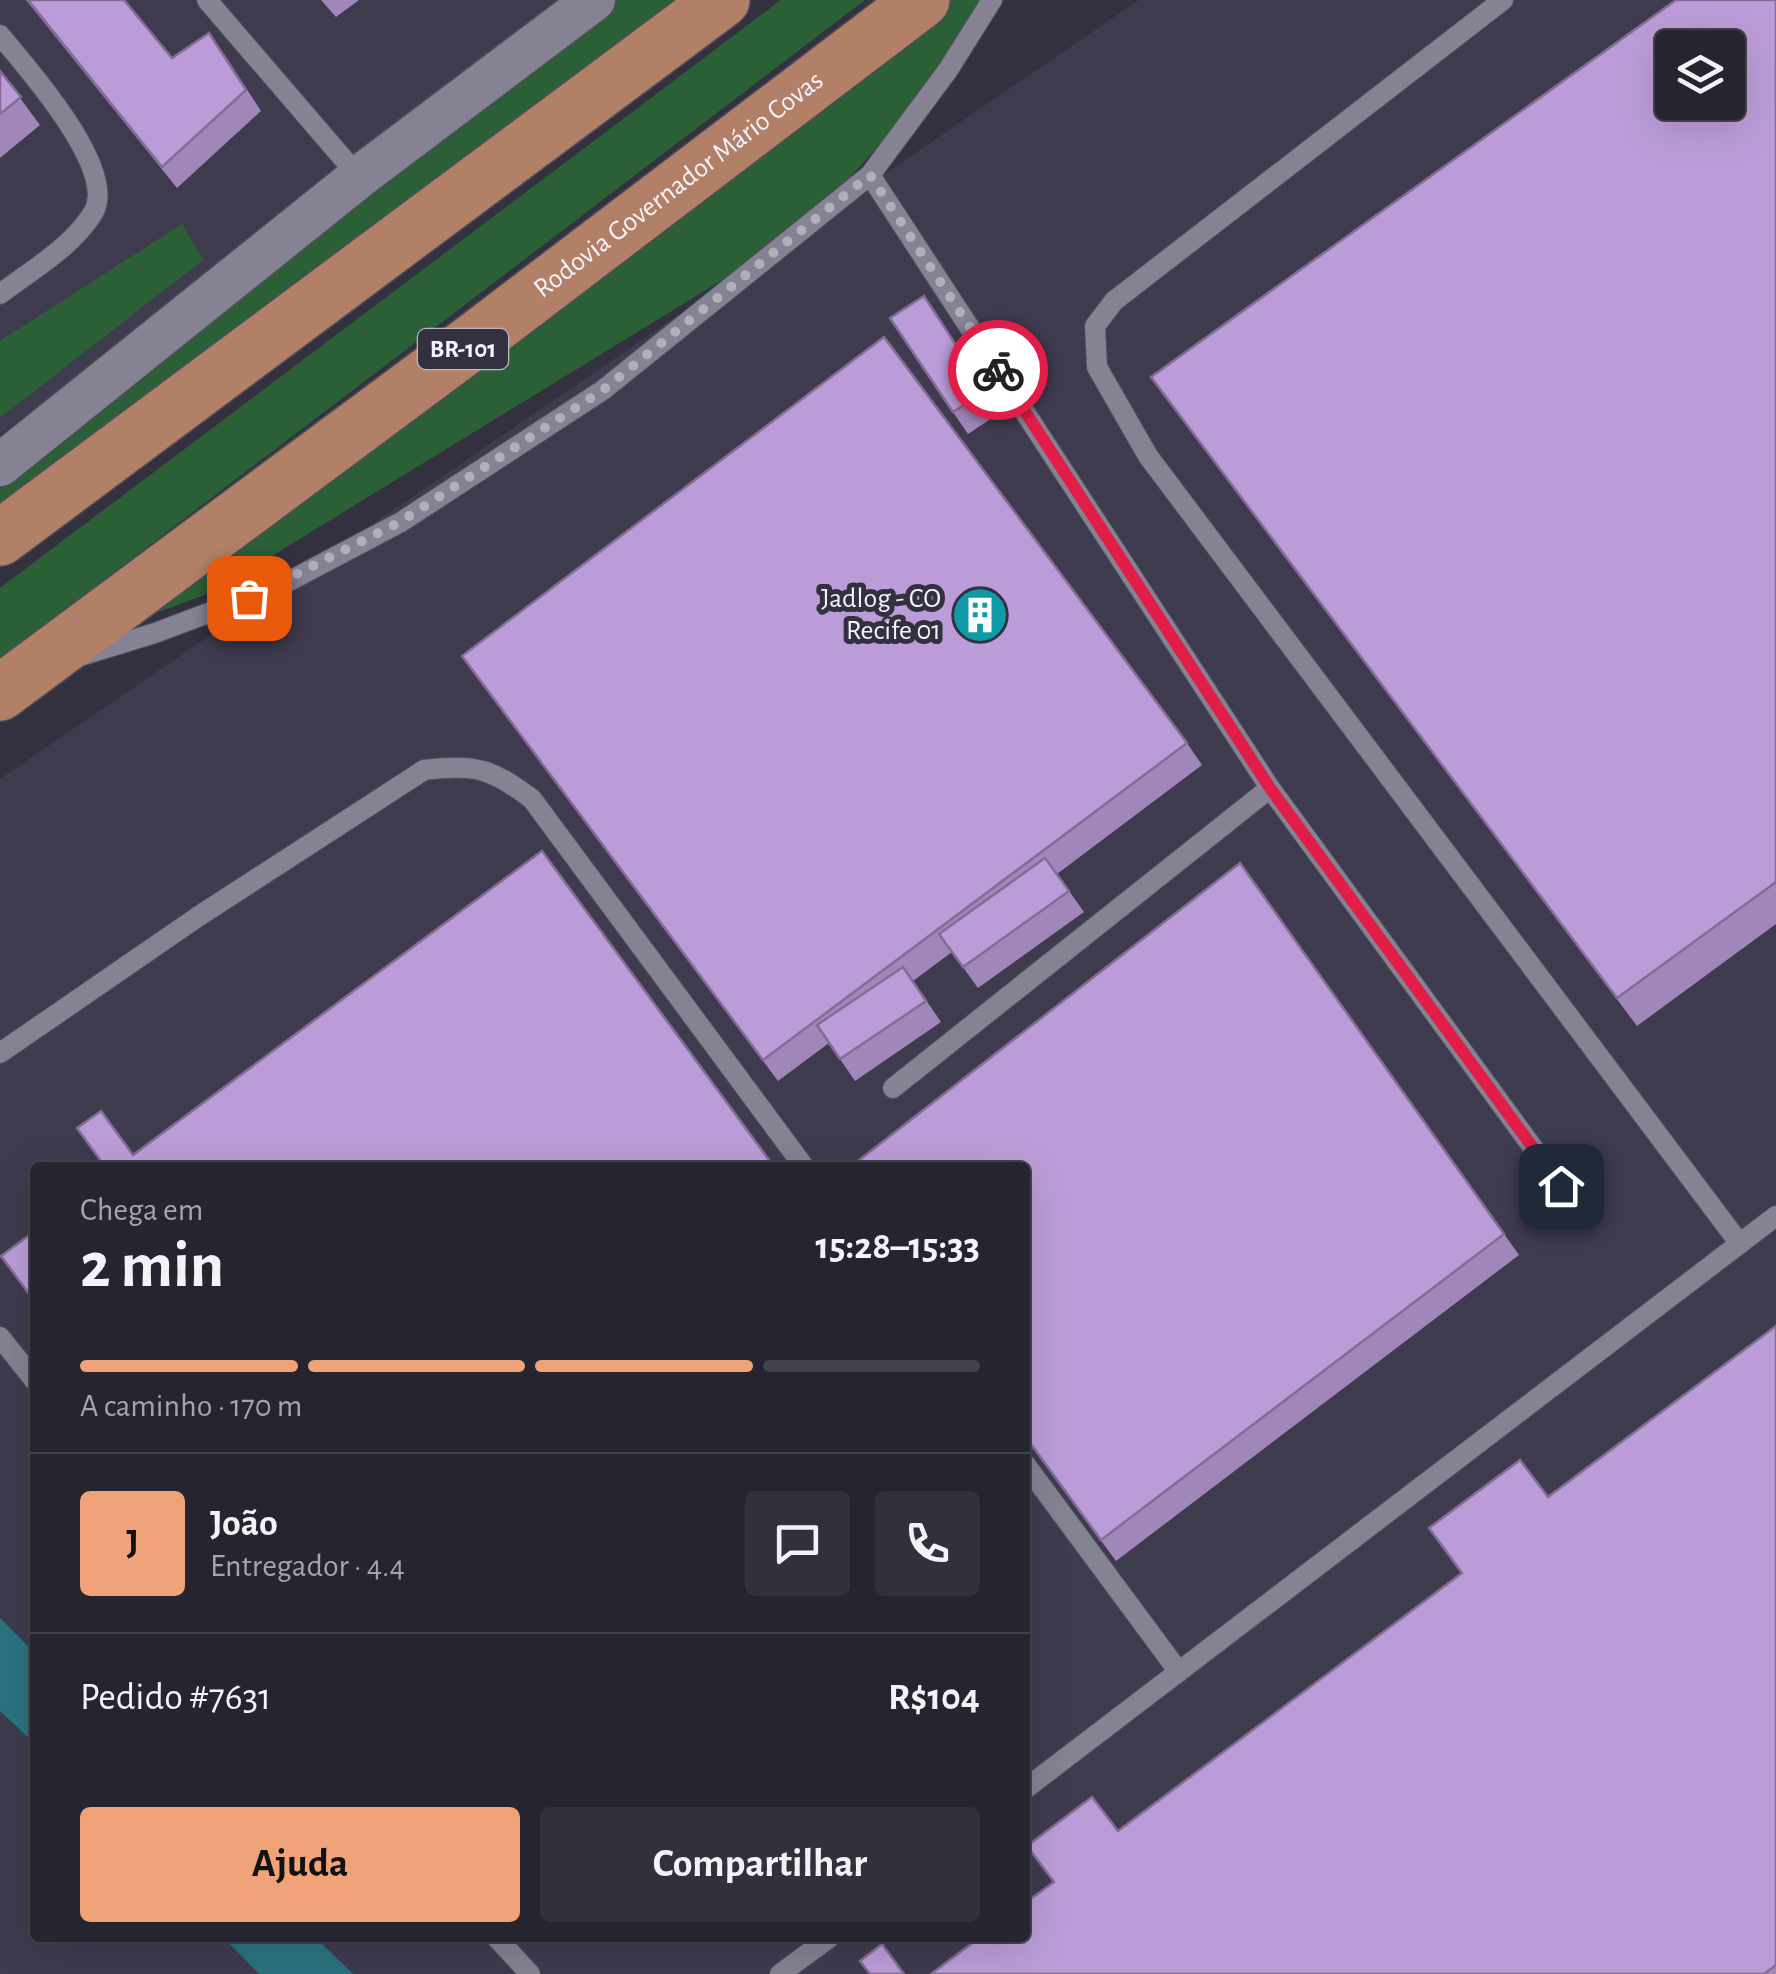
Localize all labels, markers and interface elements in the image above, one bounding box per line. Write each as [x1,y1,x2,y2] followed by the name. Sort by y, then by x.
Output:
[1655,30,1745,120] map controls
[1655,30,1745,120] button: layers
[529,66,829,304] street label: Rodovia Governador Mário Covas
[948,320,1048,420] courier
[418,329,508,369] road number: BR-101
[971,343,1026,398] icon: bike
[207,556,292,641] pin
[222,571,277,626] icon: bag
[821,585,941,645] place label: Jadlog - CO Recife 01
[950,585,1010,645] building icon: Jadlog - CO Recife 01
[1519,1144,1604,1229] pin
[1534,1159,1589,1214] icon: home
[80,1194,203,1226] text: Chega em
[815,1228,980,1266] text: 15:28–15:33
[80,1234,224,1299] text: 2 min
[80,1390,302,1422] text: A caminho · 170 m
[745,1491,850,1596] button: chat
[875,1491,980,1596] button: phone
[210,1505,278,1543] text: João
[126,1524,139,1562] text: J
[210,1550,405,1582] text: Entregador · 4.4
[80,1679,271,1717] text: Pedido #7631
[888,1679,980,1717] text: R$104
[80,1807,520,1922] button: Ajuda
[540,1807,980,1922] button: Compartilhar

